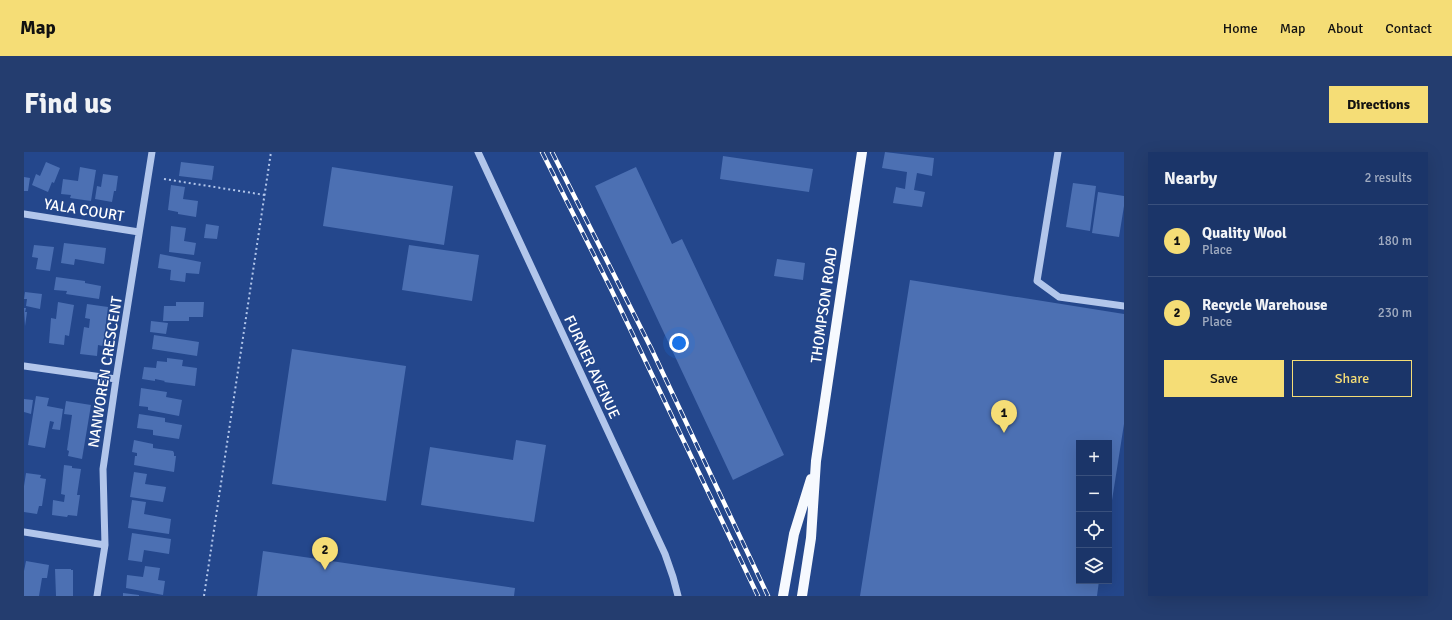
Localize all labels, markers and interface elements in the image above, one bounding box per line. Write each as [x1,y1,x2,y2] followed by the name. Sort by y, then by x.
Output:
[20,16,56,40] text: Map
[1223,20,1258,37] text: Home
[1280,20,1305,37] text: Map
[1327,20,1363,37] text: About
[1385,20,1432,37] text: Contact
[1329,86,1428,123] button: Directions
[24,87,112,121] text: Find us
[1164,168,1217,189] text: Nearby
[1364,170,1412,186] text: 2 results
[43,195,126,225] street label: YALA COURT
[1202,224,1287,242] text: Quality Wool
[1173,233,1181,249] text: 1
[1378,233,1412,249] text: 180 m
[1202,242,1232,258] text: Place
[807,246,841,364] street label: THOMPSON ROAD
[84,294,126,449] street label: NANWOREN CRESCENT
[1202,296,1328,314] text: Recycle Warehouse
[1173,305,1181,321] text: 2
[1378,305,1412,321] text: 230 m
[560,312,624,422] street label: FURNER AVENUE
[1202,314,1232,330] text: Place
[669,333,689,353] your location
[1164,360,1284,397] button: Save
[1292,360,1412,397] button: Share
[991,400,1017,433] pin: 1
[1076,440,1112,584] map controls
[1076,440,1112,476] button: +
[1076,476,1112,512] button: −
[1076,512,1112,548] button: locate
[312,537,338,570] pin: 2
[1076,548,1112,584] button: layers

